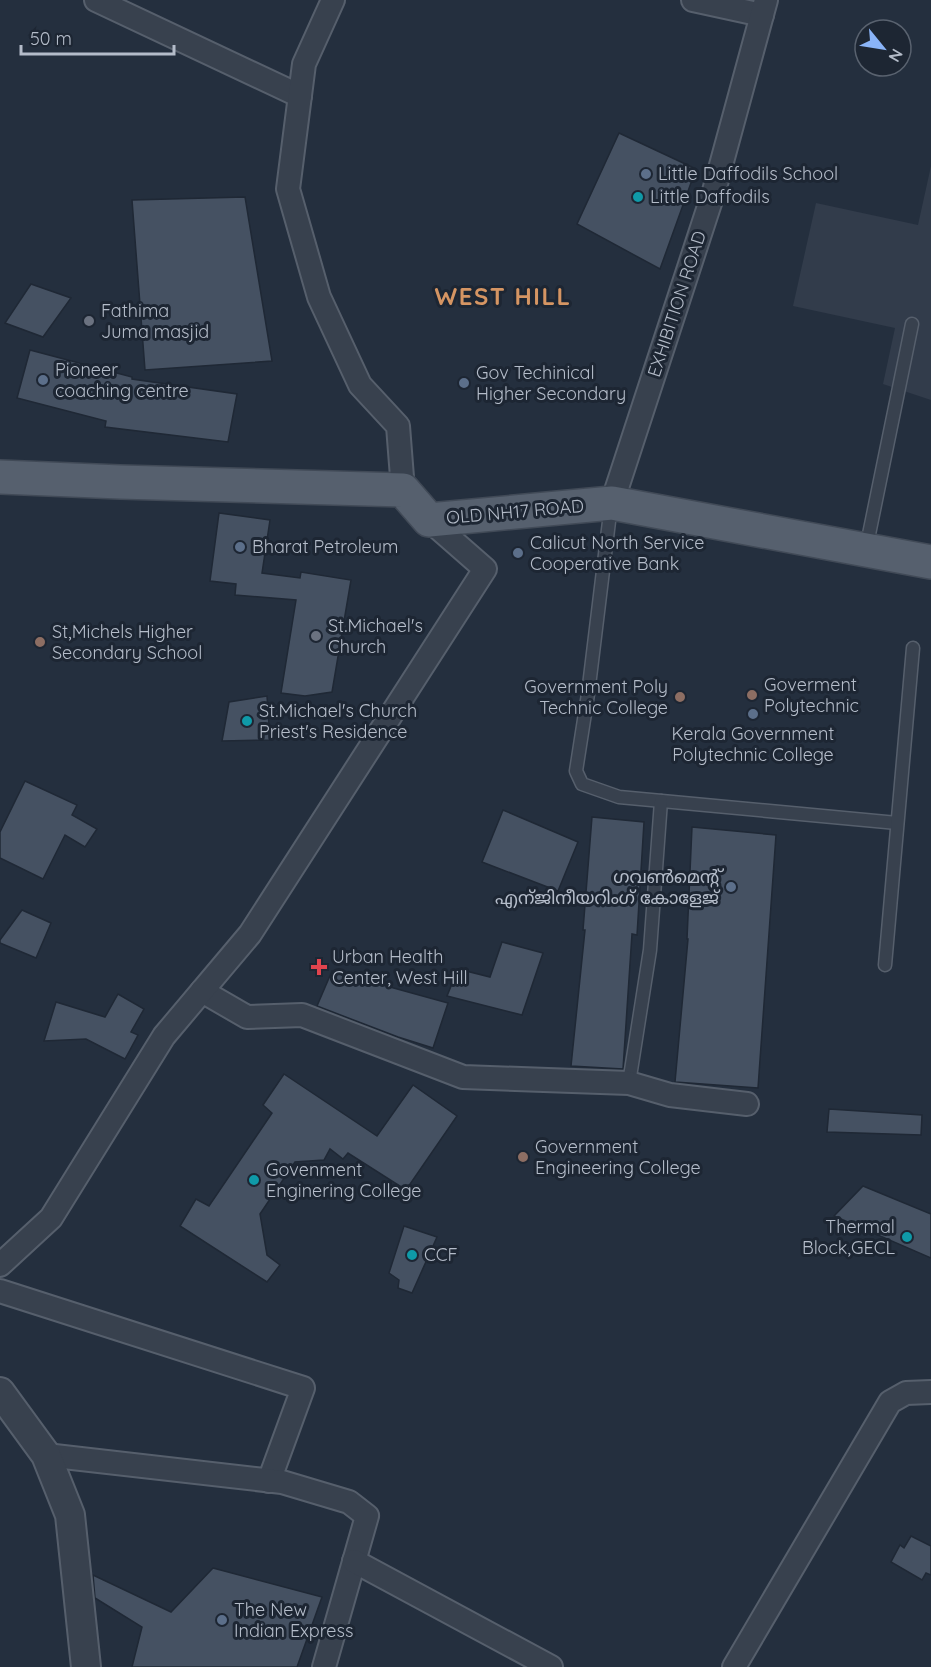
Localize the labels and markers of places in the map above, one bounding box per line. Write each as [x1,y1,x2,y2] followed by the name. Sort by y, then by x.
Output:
[658,162,838,185] place label: Little Daffodils School
[639,167,653,181] marker: Little Daffodils School
[650,185,770,208] place label: Little Daffodils
[631,190,645,204] marker: Little Daffodils
[101,299,209,343] place label: Fathima Juma masjid
[82,314,96,328] marker: Fathima Juma masjid
[55,358,189,402] place label: Pioneer coaching centre
[476,361,626,405] place label: Gov Techinical Higher Secondary
[36,373,50,387] marker: Pioneer coaching centre
[457,376,471,390] marker: Gov Techinical Higher Secondary
[530,531,704,575] place label: Calicut North Service Cooperative Bank
[252,535,398,558] place label: Bharat Petroleum
[233,540,247,554] marker: Bharat Petroleum
[511,546,525,560] marker: Calicut North Service Cooperative Bank
[328,614,423,658] place label: St.Michael's Church
[52,620,202,664] place label: St,Michels Higher Secondary School
[309,629,323,643] marker: St.Michael's Church
[33,635,47,649] marker: St,Michels Higher Secondary School
[764,673,859,717] place label: Goverment Polytechnic
[524,675,668,719] place label: Government Poly Technic College
[745,688,759,702] marker: Goverment Polytechnic
[673,690,687,704] marker: Government Poly Technic College
[259,699,417,743] place label: St.Michael's Church Priest's Residence
[746,707,760,721] marker: Kerala Government Polytechnic College
[240,714,254,728] marker: St.Michael's Church Priest's Residence
[672,722,834,766] place label: Kerala Government Polytechnic College
[495,865,725,909] place label: ഗവൺമെന്റ് എന്ജിനീയറിംഗ് കോളേജ്
[724,880,738,894] marker: ഗവൺമെന്റ് എന്ജിനീയറിംഗ് കോളേജ്
[332,945,468,989] place label: Urban Health Center, West Hill
[310,958,328,976] marker: Urban Health Center, West Hill
[535,1135,701,1179] place label: Government Engineering College
[516,1150,530,1164] marker: Government Engineering College
[266,1158,421,1202] place label: Govenment Enginering College
[247,1173,261,1187] marker: Govenment Enginering College
[802,1215,895,1259] place label: Thermal Block,GECL
[900,1230,914,1244] marker: Thermal Block,GECL
[424,1243,458,1266] place label: CCF
[405,1248,419,1262] marker: CCF
[234,1598,353,1642] place label: The New Indian Express
[215,1613,229,1627] marker: The New Indian Express

